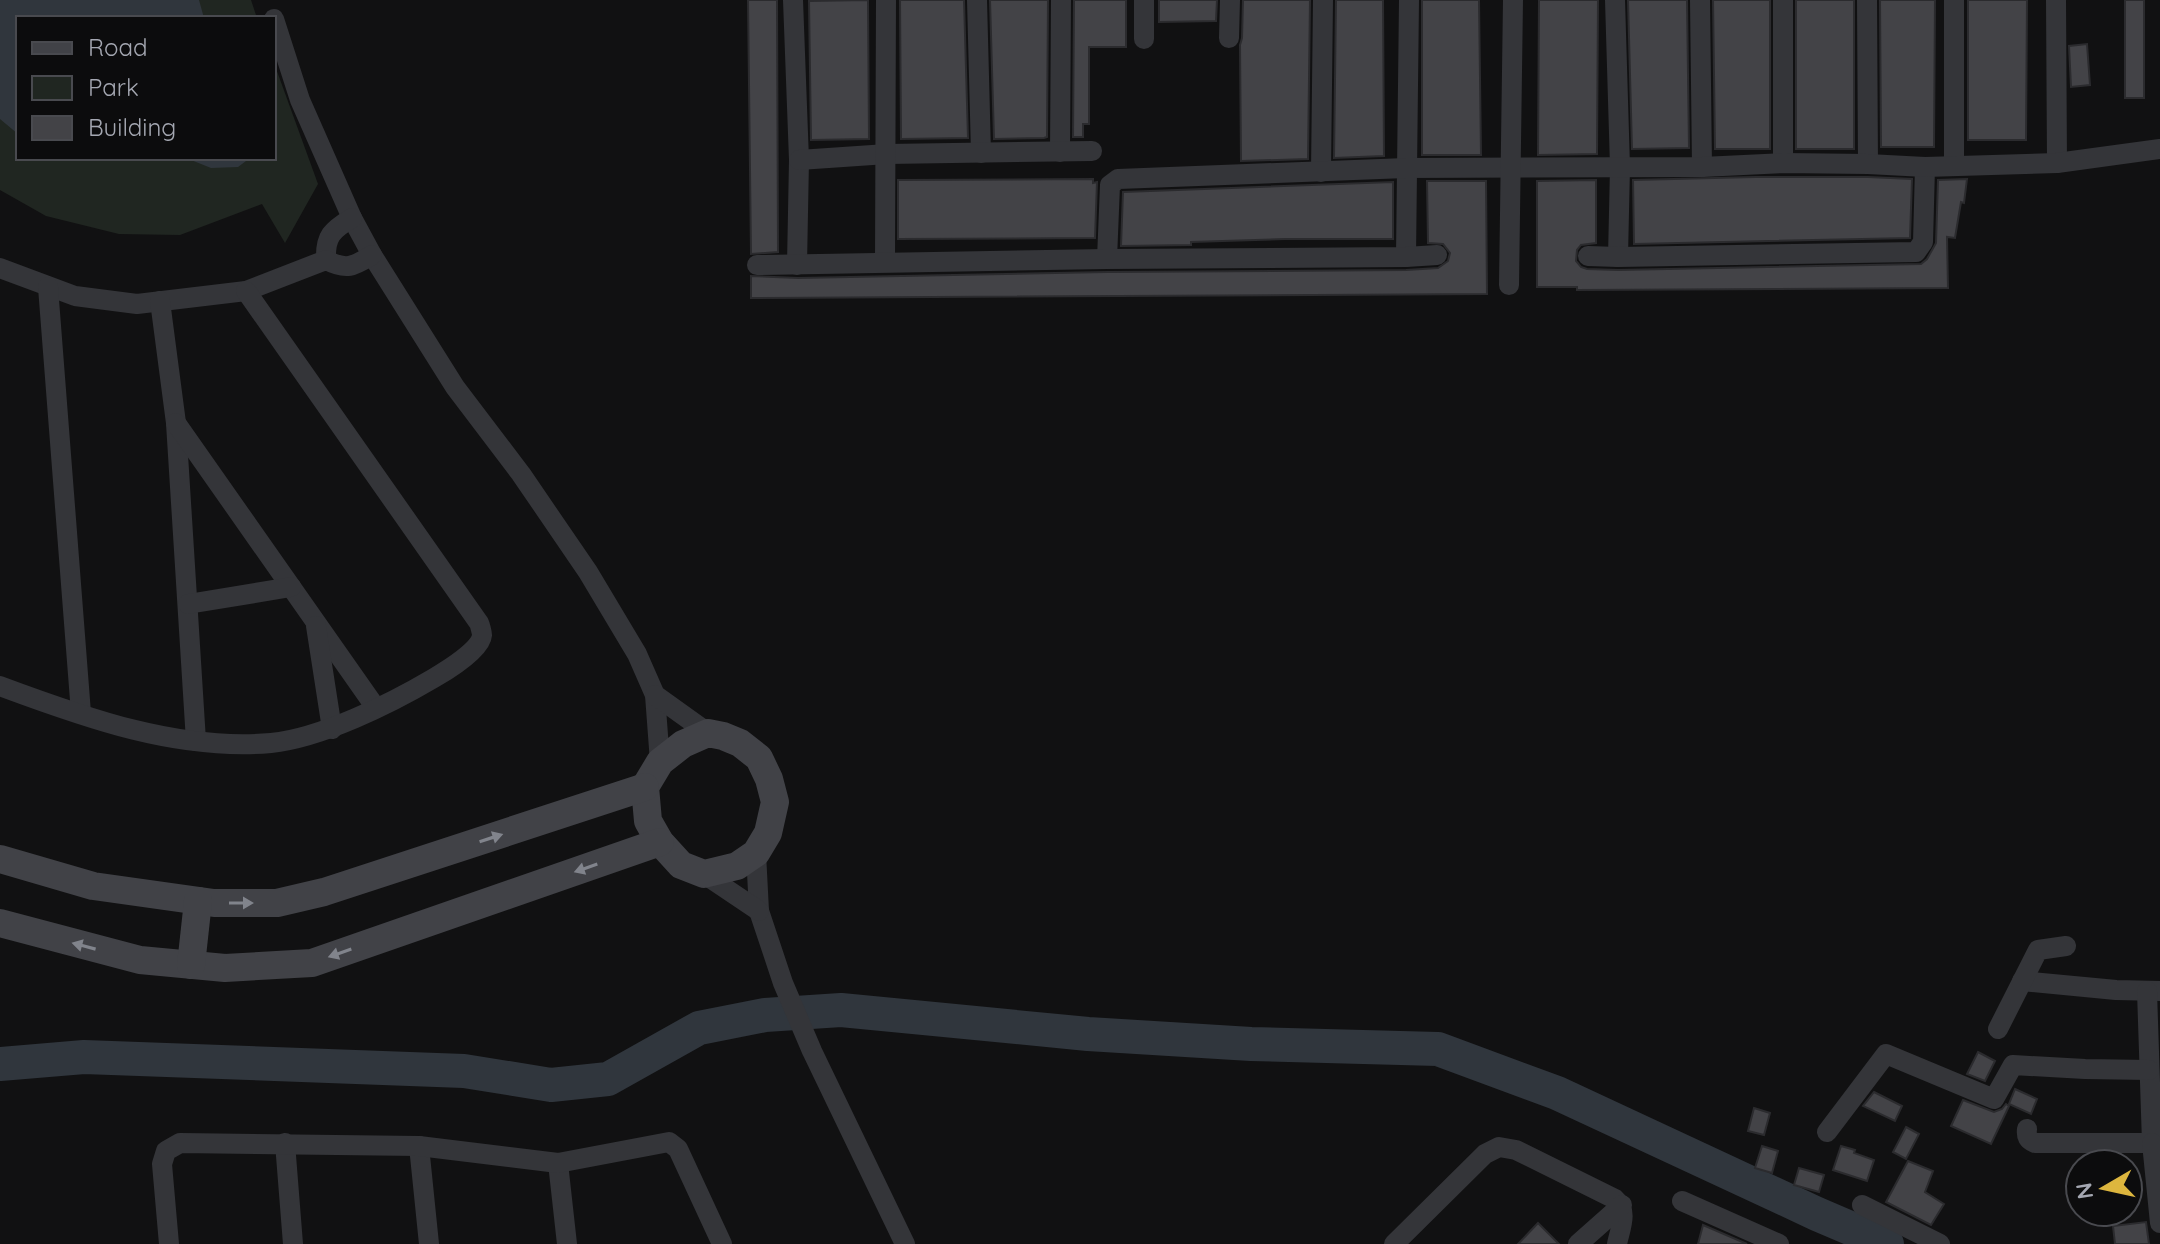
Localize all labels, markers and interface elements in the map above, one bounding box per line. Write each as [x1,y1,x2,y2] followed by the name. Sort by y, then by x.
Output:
[16,16,276,160] legend
[88,32,148,62] text: Road
[88,72,139,102] text: Park
[88,112,176,142] text: Building
[479,831,503,843] one-way arrow
[574,862,598,874] one-way arrow
[229,897,254,909] one-way arrow
[72,939,97,951] one-way arrow
[328,948,352,960] one-way arrow
[2064,1148,2144,1228] north arrow
[2069,1181,2099,1201] text: N

